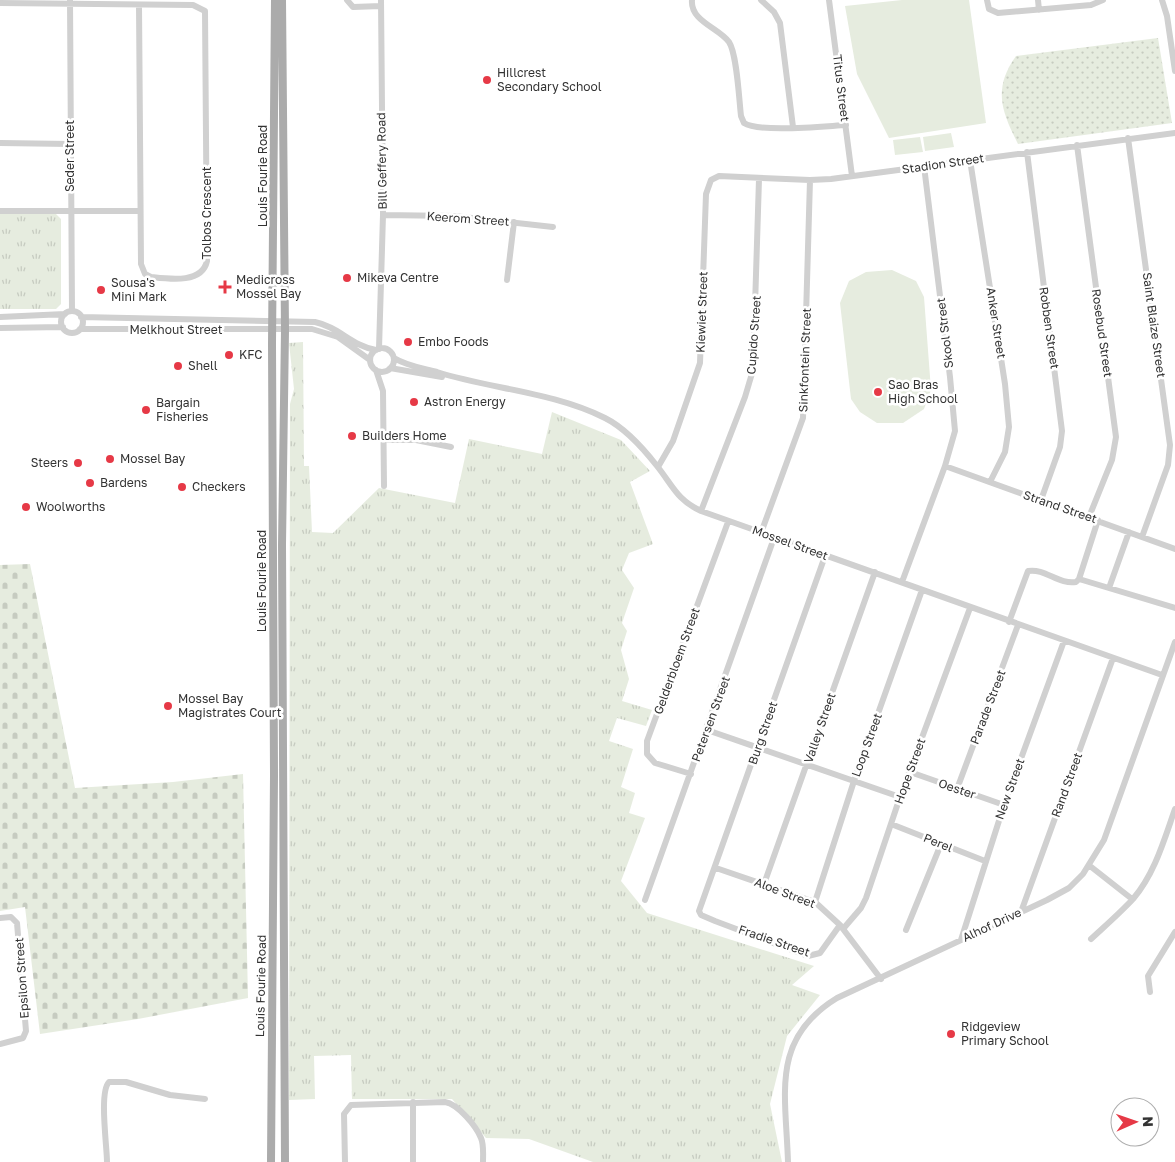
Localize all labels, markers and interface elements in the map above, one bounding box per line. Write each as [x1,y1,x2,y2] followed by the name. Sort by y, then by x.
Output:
[830,53,853,123] street label: Titus Street
[497,65,602,94] place label: Hillcrest Secondary School
[481,74,493,86] marker: Hillcrest Secondary School
[373,112,390,210] street label: Bill Geffery Road
[62,120,77,192] street label: Seder Street
[255,125,270,227] street label: Louis Fourie Road
[901,150,985,177] street label: Stadion Street
[199,166,214,259] street label: Tolbos Crescent
[426,208,510,229] street label: Keerom Street
[357,270,439,285] place label: Mikeva Centre
[693,271,710,353] street label: Kiewiet Street
[1140,271,1169,379] street label: Saint Blaize Street
[236,272,302,301] place label: Medicross Mossel Bay
[341,272,353,284] marker: Mikeva Centre
[111,275,167,304] place label: Sousa's Mini Mark
[218,280,232,294] marker: Medicross Mossel Bay
[95,284,107,296] marker: Sousa's Mini Mark
[983,286,1010,360] street label: Anker Street
[1036,286,1063,370] street label: Robben Street
[1089,288,1116,378] street label: Rosebud Street
[743,295,764,375] street label: Cupido Street
[933,297,956,369] street label: Skool Street
[795,307,814,413] street label: Sinkfontein Street
[129,322,223,337] street label: Melkhout Street
[418,334,489,349] place label: Embo Foods
[402,336,414,348] marker: Embo Foods
[239,347,263,362] place label: KFC
[223,349,235,361] marker: KFC
[188,358,218,373] place label: Shell
[172,360,184,372] marker: Shell
[888,377,958,406] place label: Sao Bras High School
[872,386,884,398] marker: Sao Bras High School
[424,394,506,409] place label: Astron Energy
[156,395,208,424] place label: Bargain Fisheries
[408,396,420,408] marker: Astron Energy
[140,404,152,416] marker: Bargain Fisheries
[362,428,447,443] place label: Builders Home
[346,430,358,442] marker: Builders Home
[120,451,186,466] place label: Mossel Bay
[104,453,116,465] marker: Mossel Bay
[31,455,68,470] place label: Steers
[72,457,84,469] marker: Steers
[100,475,147,490] place label: Bardens
[84,477,96,489] marker: Bardens
[192,479,246,494] place label: Checkers
[176,481,188,493] marker: Checkers
[1021,487,1099,526] street label: Strand Street
[36,499,105,514] place label: Woolworths
[20,501,32,513] marker: Woolworths
[750,522,830,563] street label: Mossel Street
[254,530,269,632] street label: Louis Fourie Road
[650,605,703,716] street label: Gelderbloem Street
[966,667,1009,746] street label: Parade Street
[688,674,733,764] street label: Petersen Street
[800,690,839,765] street label: Valley Street
[178,691,282,720] place label: Mossel Bay Magistrates Court
[745,699,780,766] street label: Burg Street
[162,700,174,712] marker: Mossel Bay Magistrates Court
[848,711,885,779] street label: Loop Street
[891,736,928,806] street label: Hope Street
[1048,750,1085,819] street label: Rand Street
[992,756,1028,822] street label: New Street
[936,775,978,802] street label: Oester
[921,830,955,855] street label: Perel
[753,874,818,911] street label: Aloe Street
[960,904,1024,945] street label: Alhof Drive
[736,921,812,960] street label: Fradie Street
[252,935,269,1037] street label: Louis Fourie Road
[11,937,32,1019] street label: Epsilon Street
[961,1019,1049,1048] place label: Ridgeview Primary School
[945,1028,957,1040] marker: Ridgeview Primary School
[1110,1097,1160,1147] north arrow
[1140,1116,1157,1127] text: N

